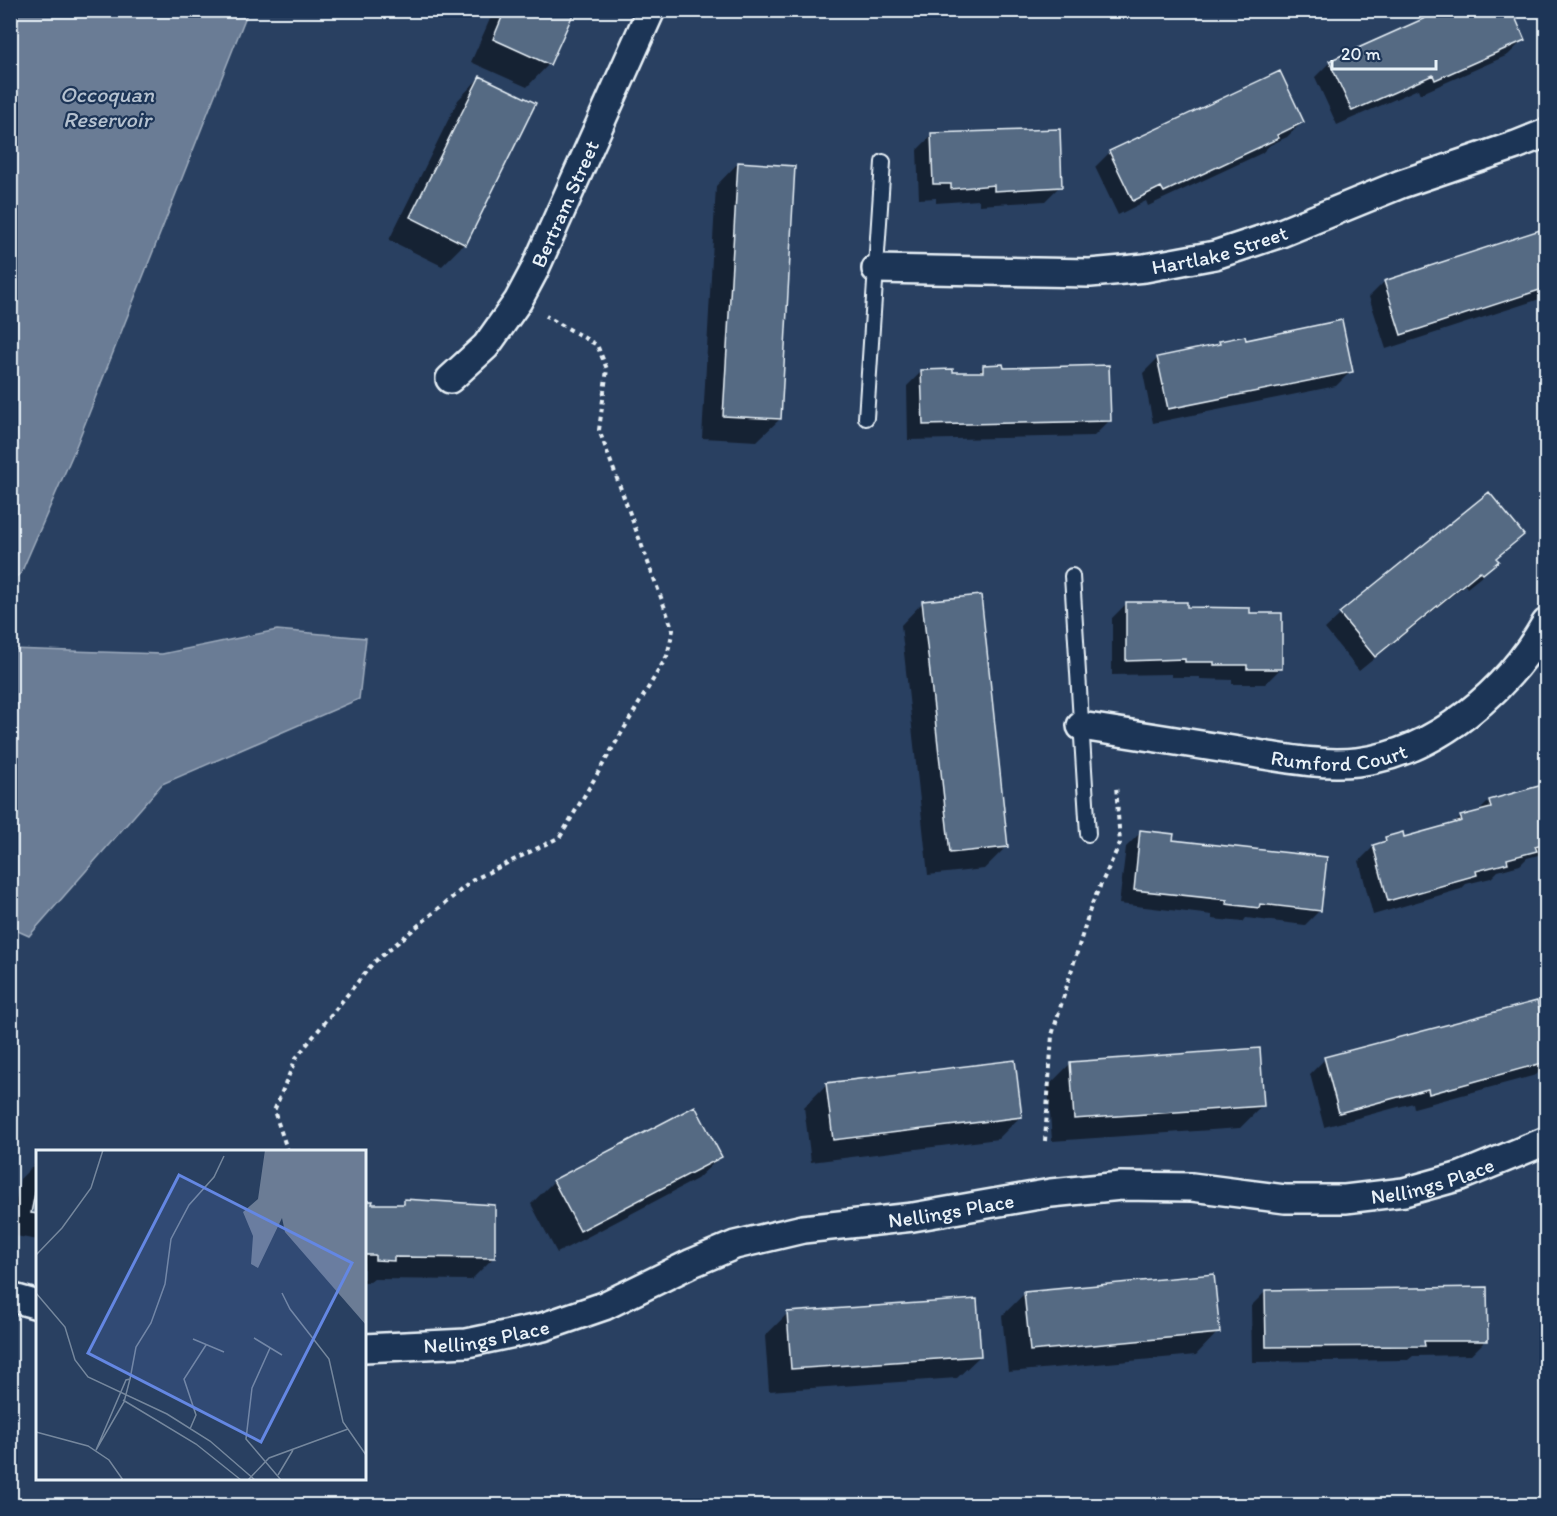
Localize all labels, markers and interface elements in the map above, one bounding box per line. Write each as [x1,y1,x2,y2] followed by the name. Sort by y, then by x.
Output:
[1332,33,1436,71] scale bar
[1341,43,1381,65] text: 20 m
[60,81,155,133] water label: Occoquan Reservoir
[525,136,604,271] street label: Bertram Street
[1150,219,1291,279] street label: Hartlake Street
[1269,738,1410,776] street label: Rumford Court
[36,1150,366,1480] inset map
[1369,1151,1498,1208] street label: Nellings Place
[887,1187,1016,1232] street label: Nellings Place
[423,1313,553,1358] street label: Nellings Place

